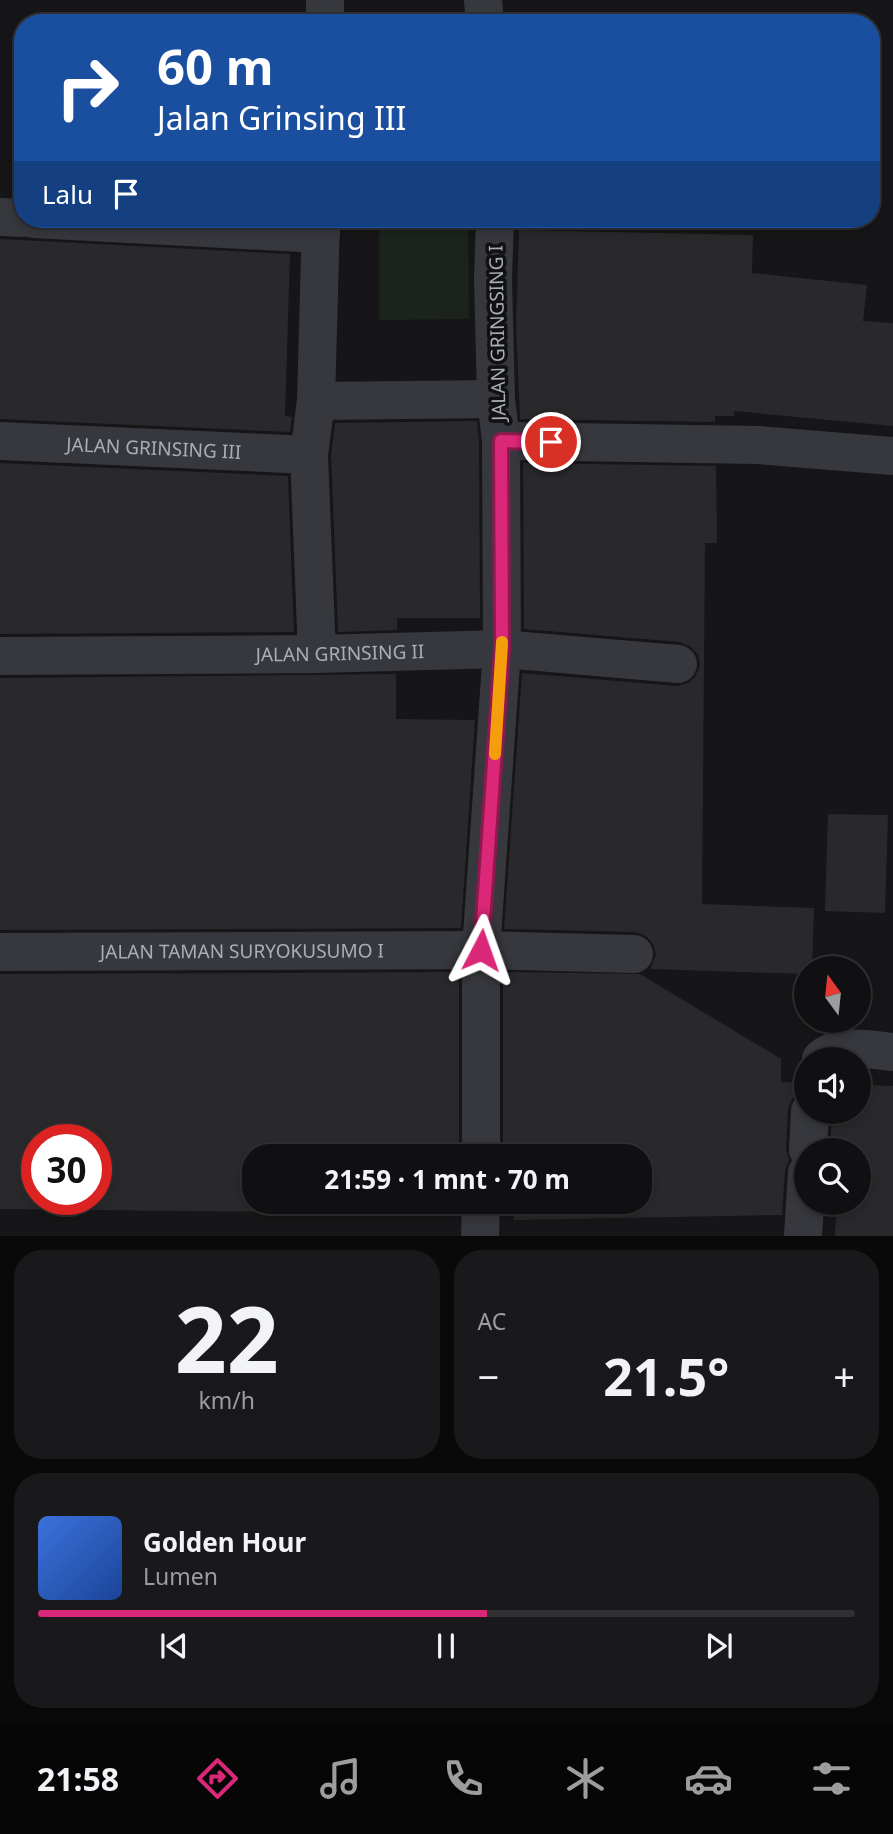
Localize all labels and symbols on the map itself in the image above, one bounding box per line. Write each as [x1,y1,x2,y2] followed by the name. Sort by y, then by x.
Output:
[482,245,512,423] street label: JALAN GRINGSING I
[521,412,581,472] pin
[64,431,242,465] street label: JALAN GRINSING III
[254,638,425,667] street label: JALAN GRINSING II
[444,913,518,987] position arrow
[98,937,384,965] street label: JALAN TAMAN SURYOKUSUMO I
[794,956,872,1032] north arrow
[21,1124,112,1215] speed limit sign: 30

